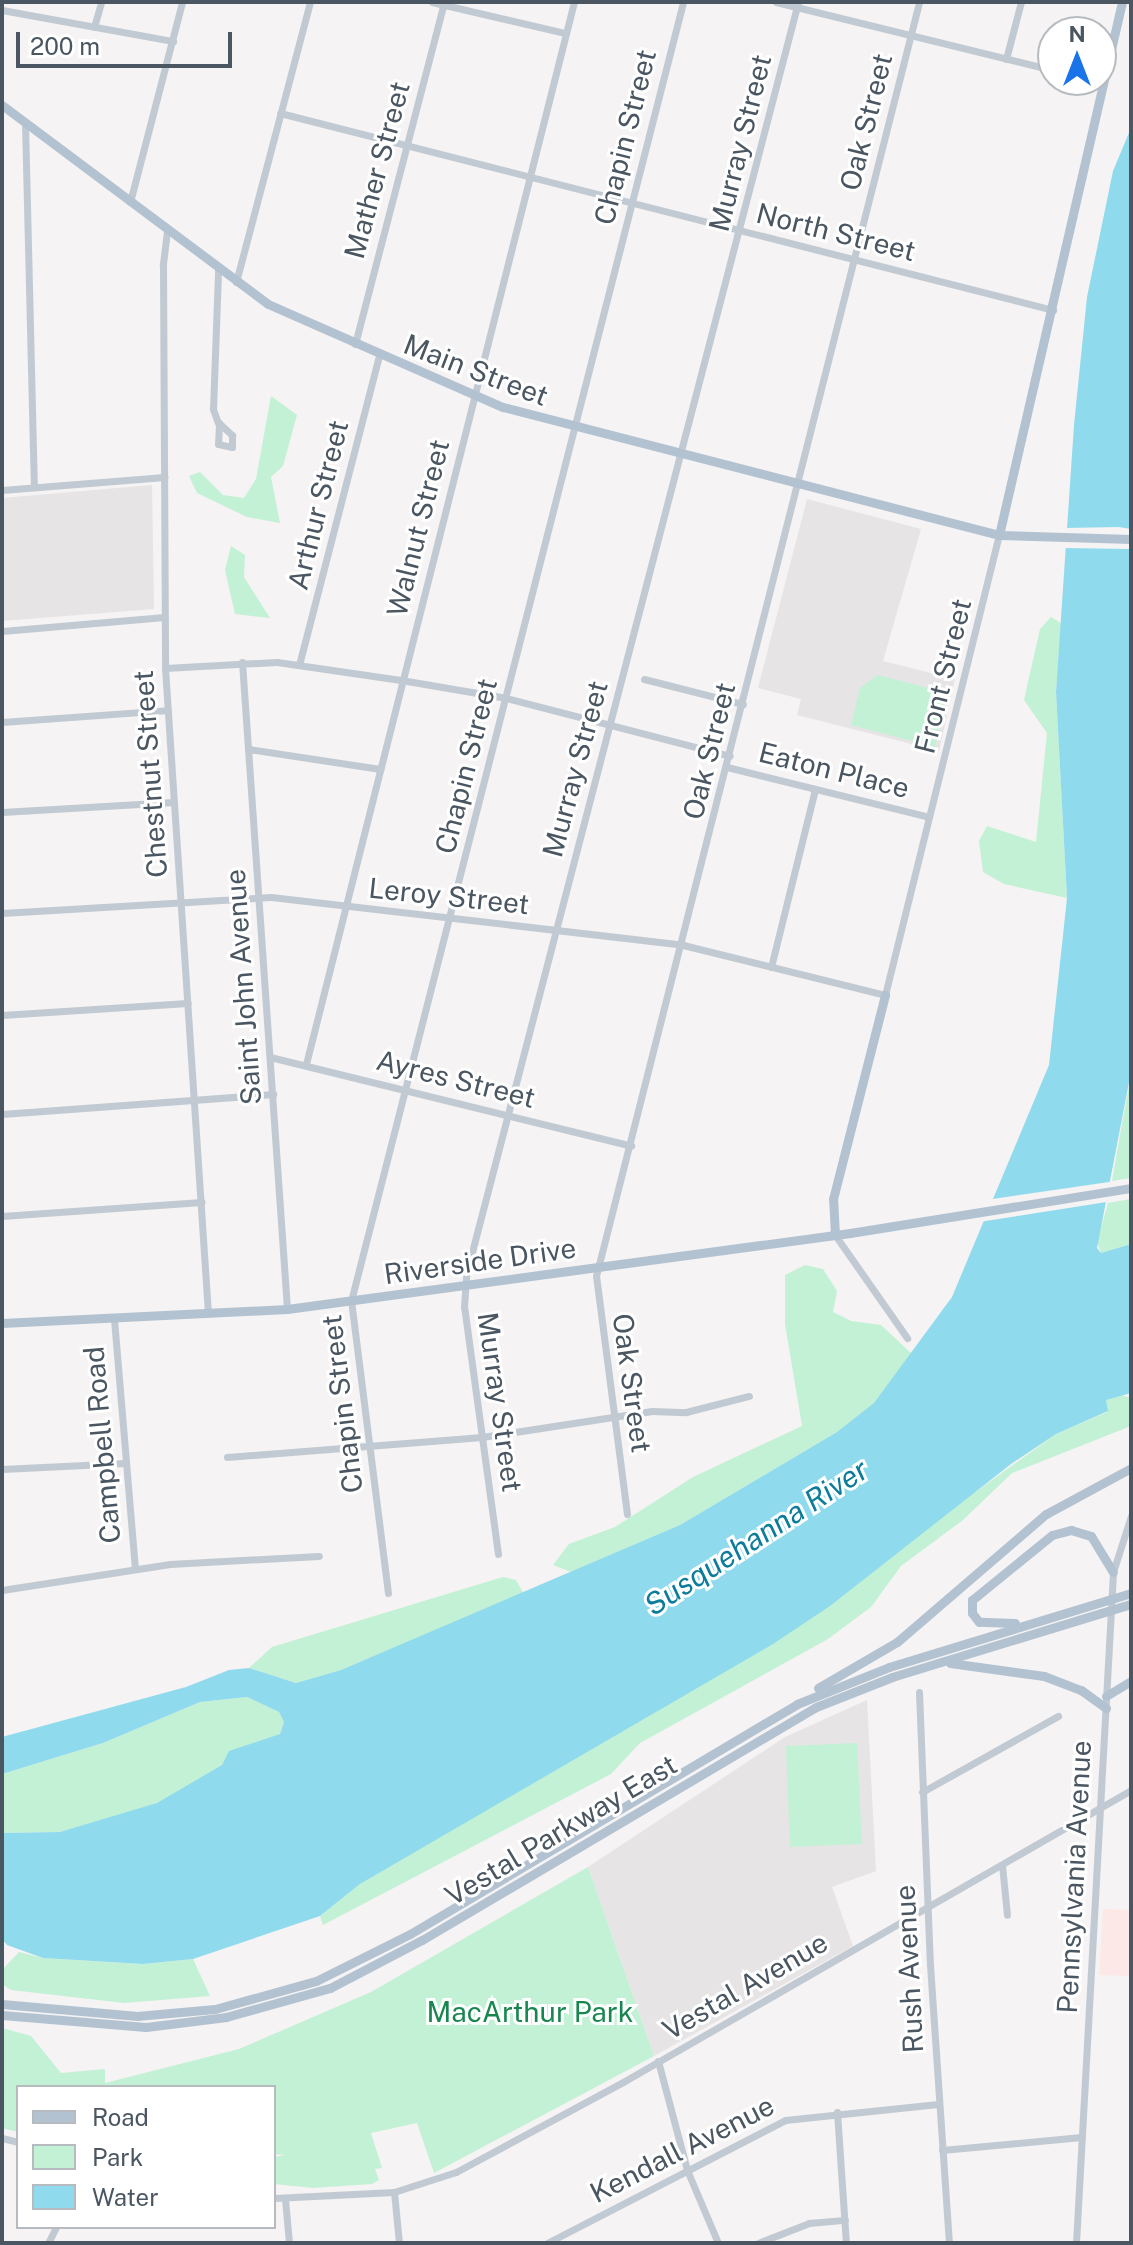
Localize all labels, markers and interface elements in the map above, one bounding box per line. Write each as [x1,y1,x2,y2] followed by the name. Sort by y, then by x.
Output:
[20,16,236,66] scale bar
[1037,16,1117,96] north arrow
[1068,21,1086,47] text: N
[30,32,100,60] text: 200 m
[587,46,663,228] street label: Chapin Street
[833,50,899,194] street label: Oak Street
[702,51,778,235] street label: Murray Street
[337,78,417,262] street label: Mather Street
[753,196,919,268] street label: North Street
[399,327,553,413] street label: Main Street
[281,417,355,593] street label: Arthur Street
[380,436,456,620] street label: Walnut Street
[908,595,978,757] street label: Front Street
[126,669,174,879] street label: Chestnut Street
[428,675,504,857] street label: Chapin Street
[535,677,615,861] street label: Murray Street
[676,679,742,823] street label: Oak Street
[755,735,913,805] street label: Eaton Place
[218,868,268,1106] street label: Saint John Avenue
[367,871,531,921] street label: Leroy Street
[373,1043,539,1115] street label: Ayres Street
[382,1231,578,1291] street label: Riverside Drive
[471,1310,529,1494] street label: Murray Street
[606,1311,658,1455] street label: Oak Street
[314,1313,370,1495] street label: Chapin Street
[77,1345,127,1545] street label: Campbell Road
[637,1451,875,1623] water label: Susquehanna River
[1050,1740,1098,2014] street label: Pennsylvania Avenue
[439,1748,683,1912] street label: Vestal Parkway East
[888,1884,930,2054] street label: Rush Avenue
[657,1925,833,2047] street label: Vestal Avenue
[427,1995,633,2029] park label: MacArthur Park
[16,2085,276,2229] legend
[584,2088,780,2210] street label: Kendall Avenue
[92,2103,149,2131] text: Road
[92,2143,143,2171] text: Park
[92,2183,159,2211] text: Water

